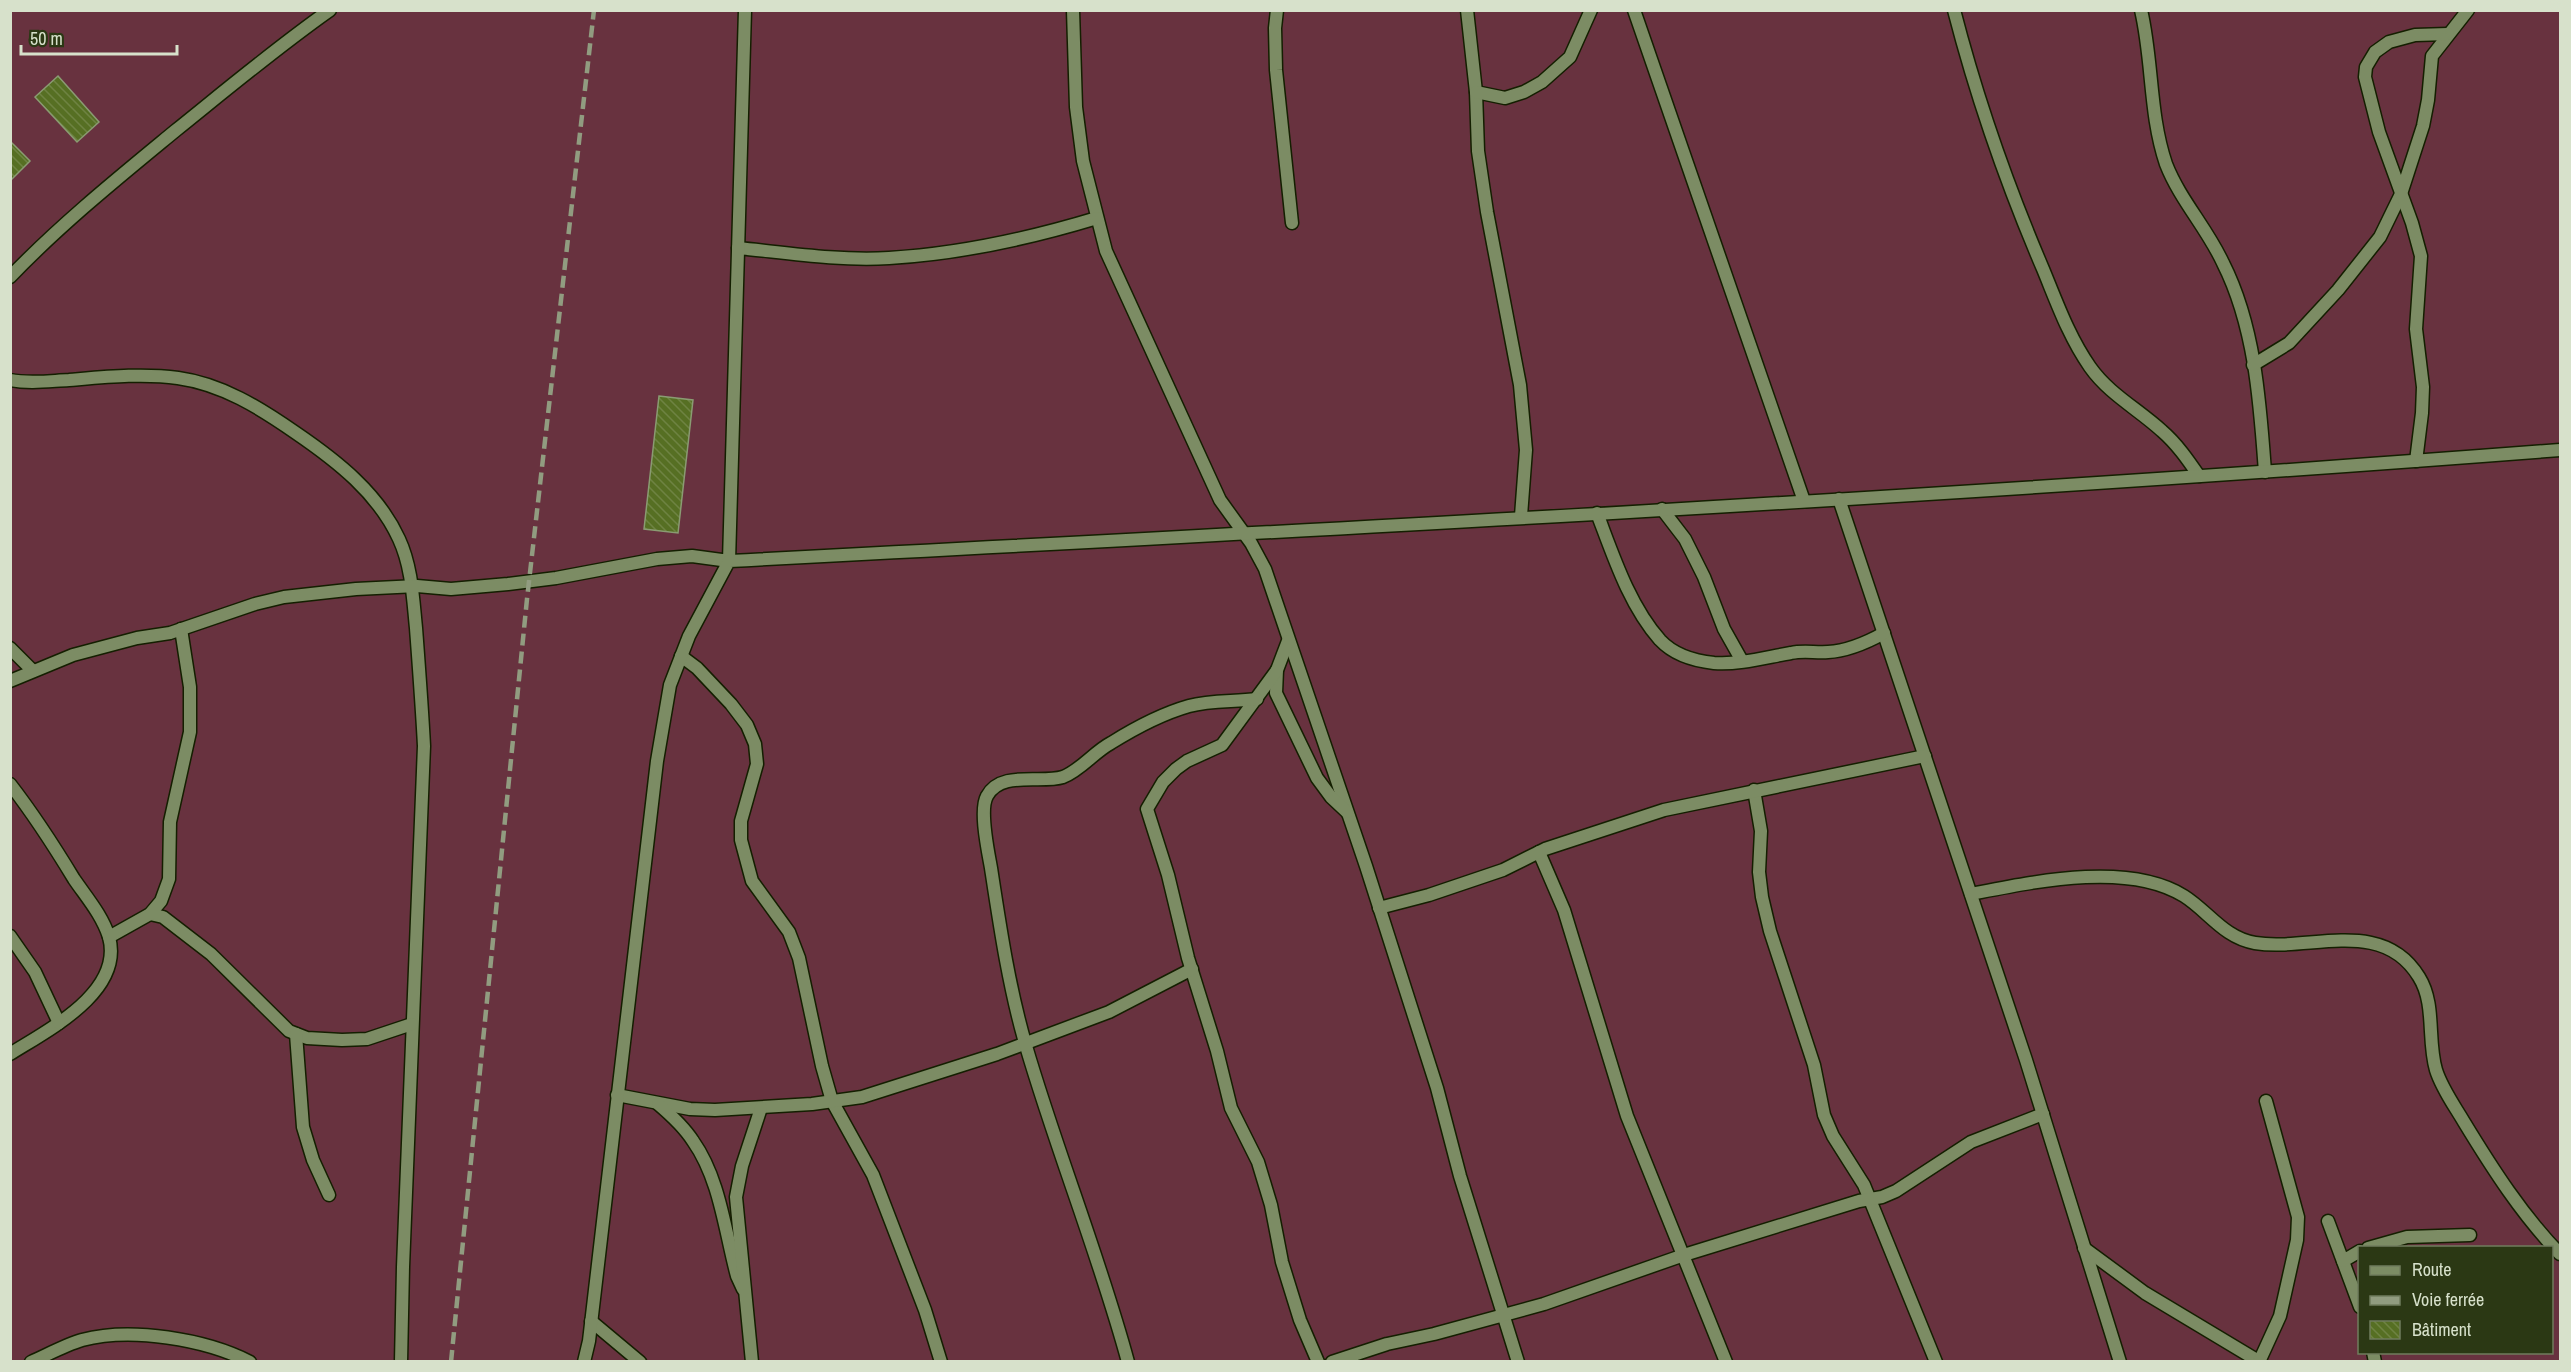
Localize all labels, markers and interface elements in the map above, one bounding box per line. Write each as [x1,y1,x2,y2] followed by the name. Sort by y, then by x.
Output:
[21,18,177,56] scale bar
[30,26,63,51] text: 50 m
[2358,1246,2553,1354] legend
[2412,1257,2451,1282] text: Route
[2412,1287,2484,1312] text: Voie ferrée
[2412,1317,2471,1342] text: Bâtiment

